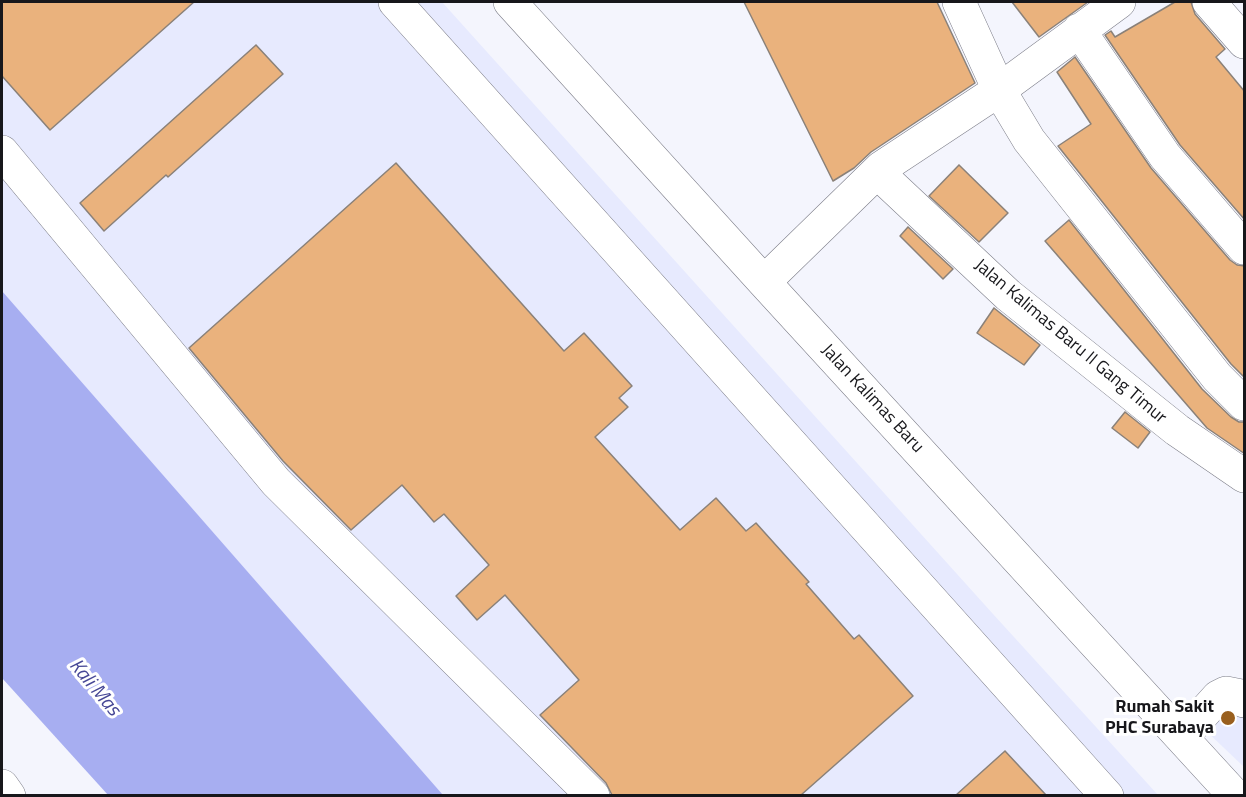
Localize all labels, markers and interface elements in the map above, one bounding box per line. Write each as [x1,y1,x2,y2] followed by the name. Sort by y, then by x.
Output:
[969,255,1171,429] street label: Jalan Kalimas Baru II Gang Timur
[816,340,928,458] street label: Jalan Kalimas Baru
[63,655,125,721] water label: Kali Mas
[1105,697,1214,740] place label: Rumah Sakit PHC Surabaya
[1219,709,1237,727] marker: Rumah Sakit PHC Surabaya

